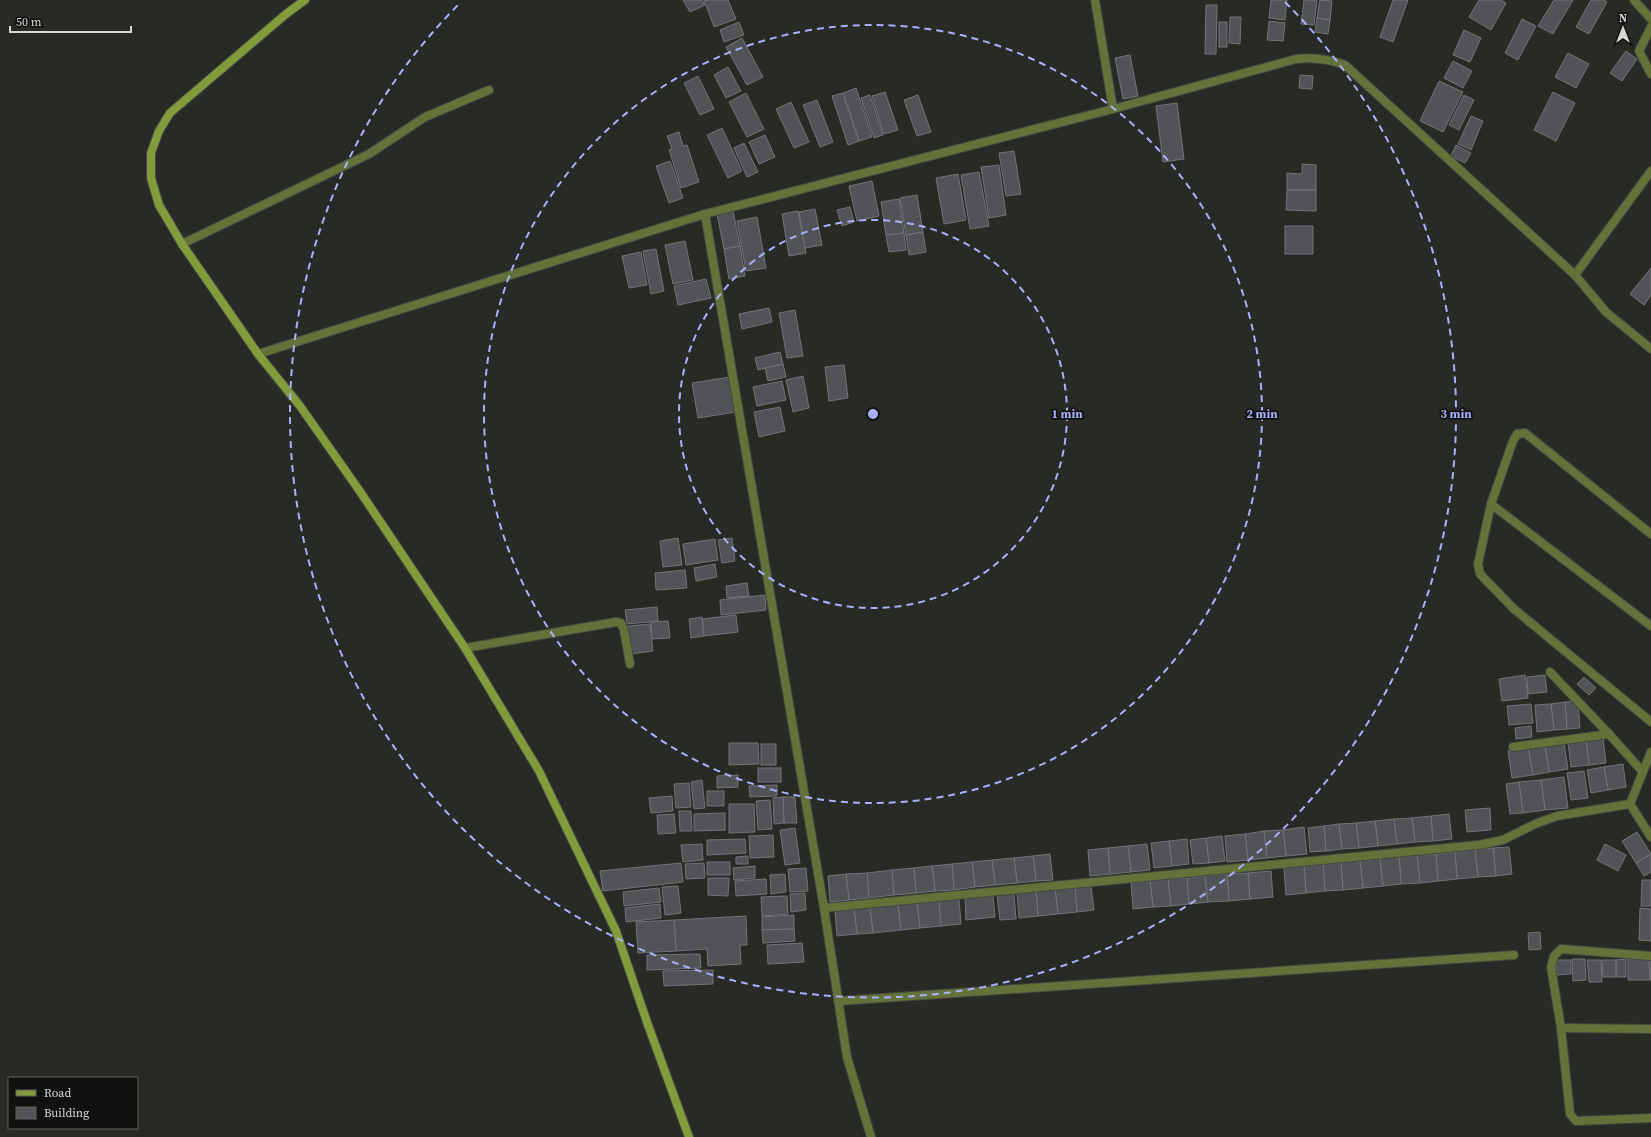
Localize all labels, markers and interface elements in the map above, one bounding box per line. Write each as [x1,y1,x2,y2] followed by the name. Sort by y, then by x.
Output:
[10,8,131,34] scale bar
[1603,8,1643,48] north arrow
[1619,11,1627,26] text: N
[16,14,42,30] text: 50 m
[1051,406,1083,422] text: 1 min
[1246,406,1278,422] text: 2 min
[1440,406,1472,422] text: 3 min
[866,407,880,421] centre of rings
[8,1077,138,1129] legend
[44,1085,71,1101] text: Road
[44,1105,89,1121] text: Building

